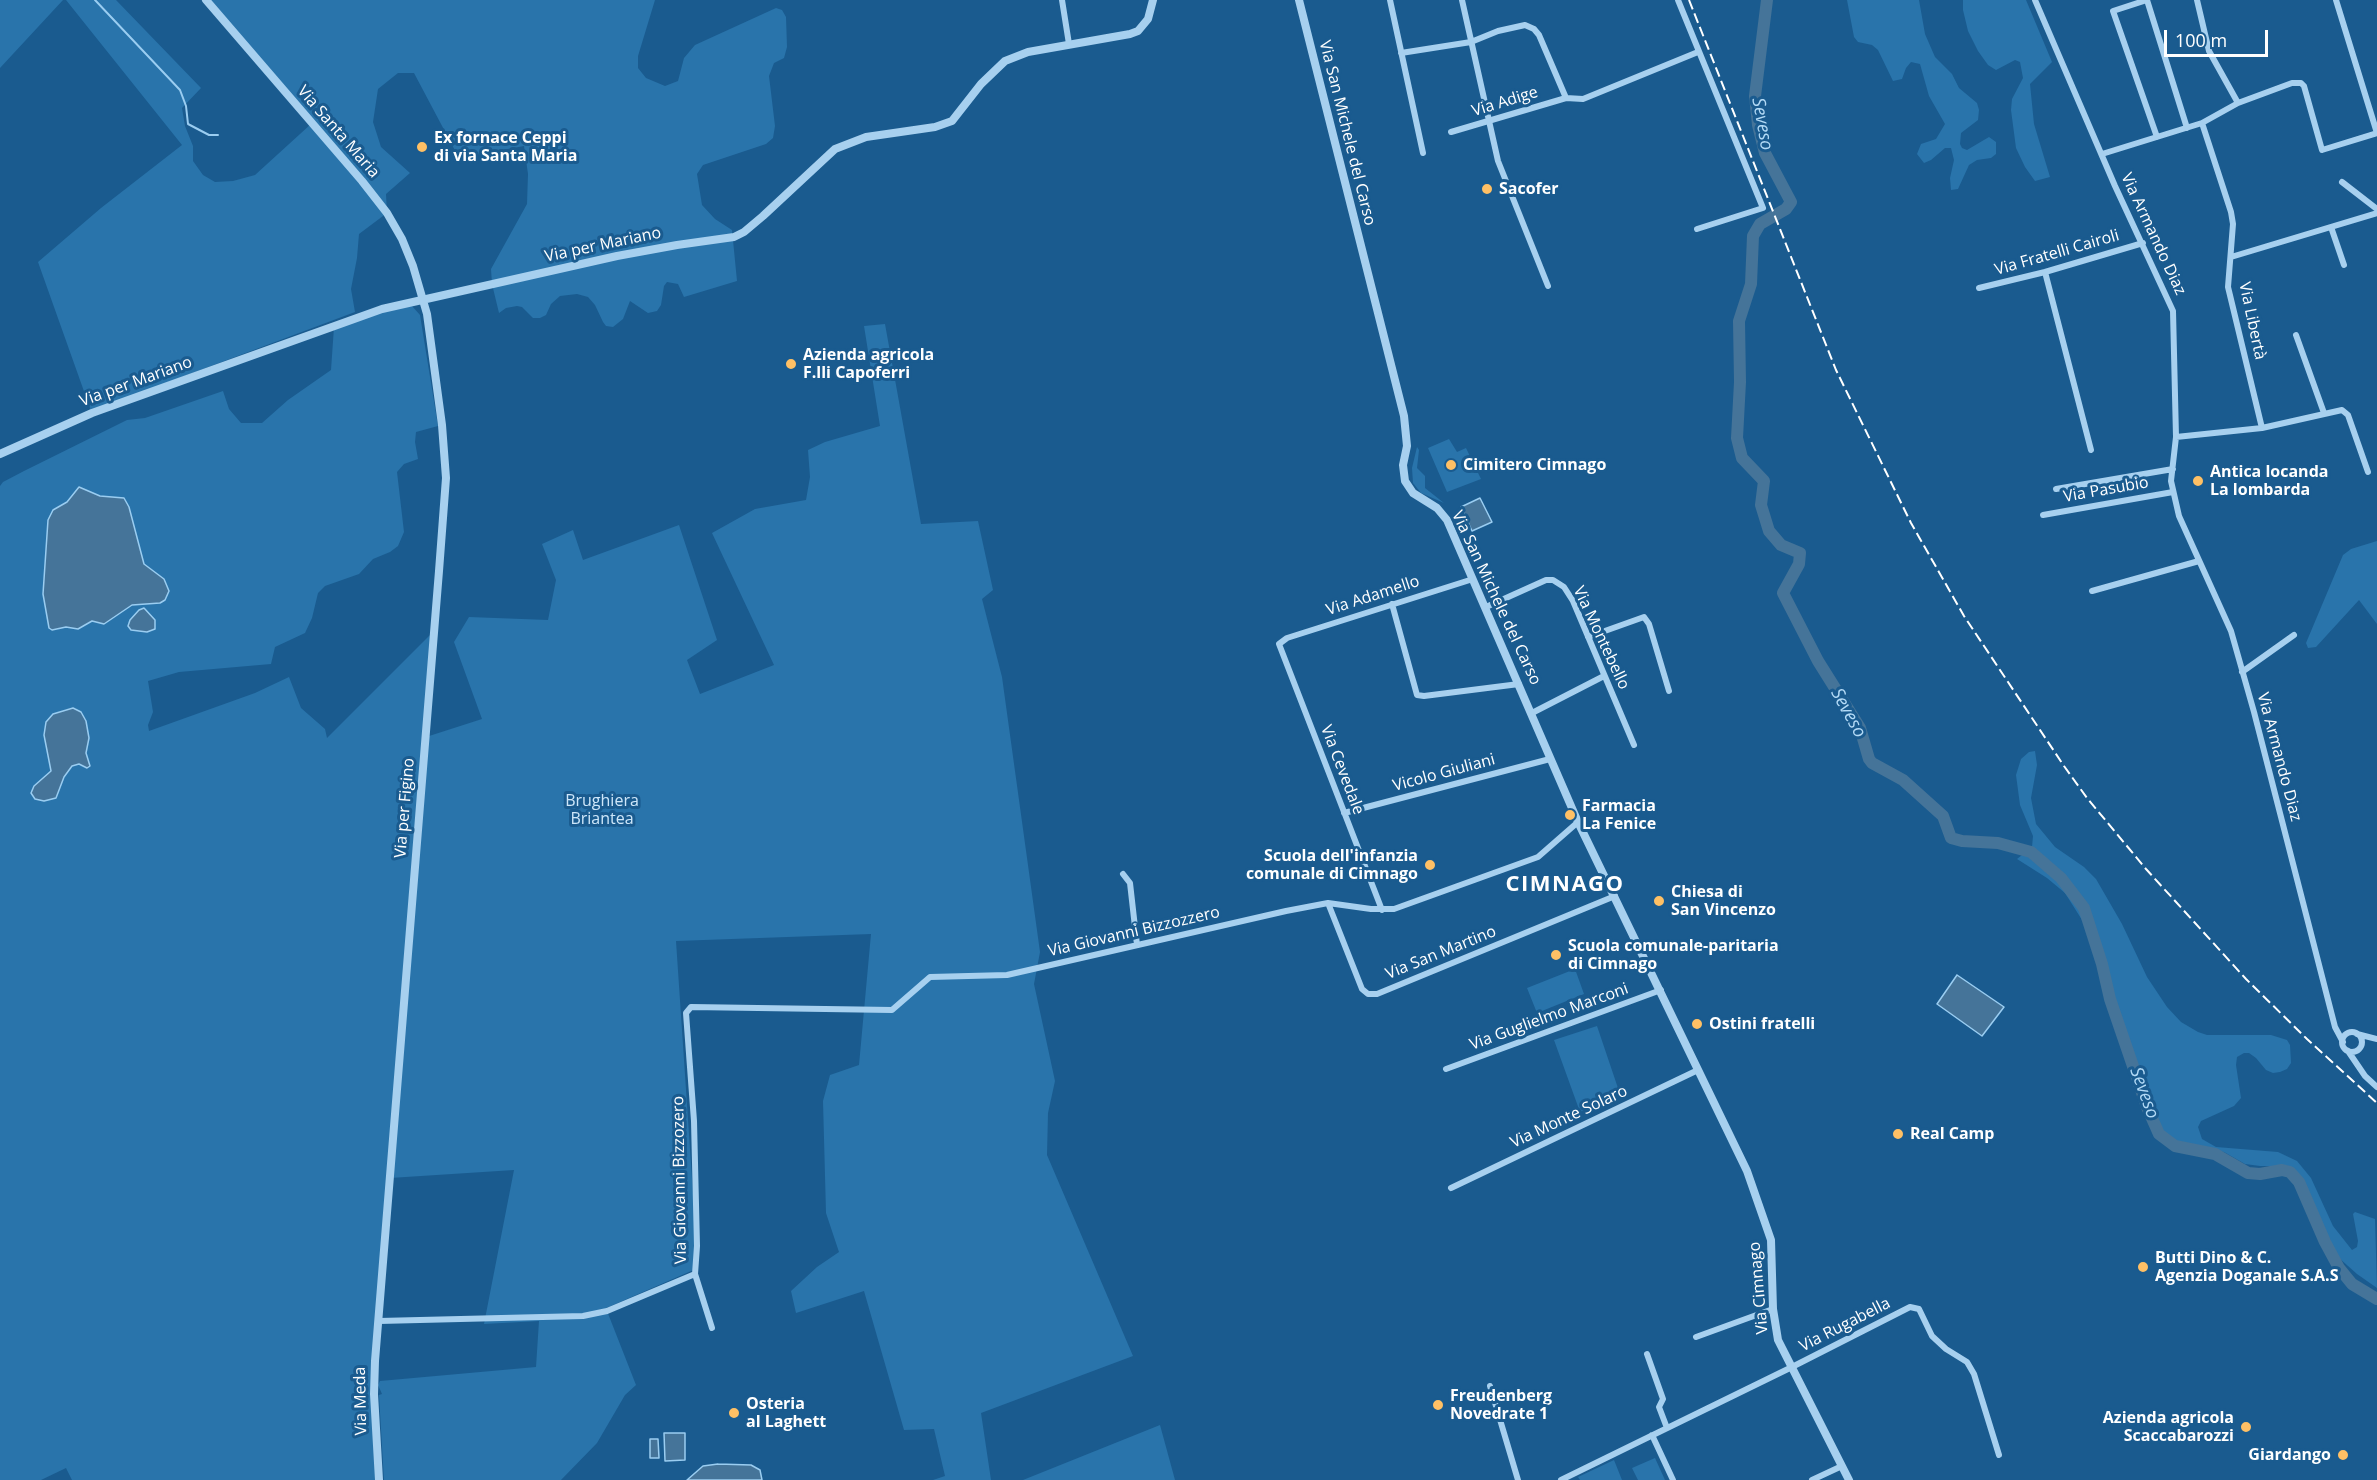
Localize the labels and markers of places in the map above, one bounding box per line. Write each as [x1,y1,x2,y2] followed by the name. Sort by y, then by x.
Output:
[434,128,577,166] place label: Ex fornace Ceppi di via Santa Maria
[415,140,429,154] marker: Ex fornace Ceppi di via Santa Maria
[1499,179,1559,199] place label: Sacofer
[1480,182,1494,196] marker: Sacofer
[803,345,934,383] place label: Azienda agricola F.lli Capoferri
[784,357,798,371] marker: Azienda agricola F.lli Capoferri
[1463,455,1606,475] place label: Cimitero Cimnago
[1444,458,1458,472] marker: Cimitero Cimnago
[2210,462,2328,500] place label: Antica locanda La lombarda
[2191,474,2205,488] marker: Antica locanda La lombarda
[1582,796,1656,834] place label: Farmacia La Fenice
[1563,808,1577,822] marker: Farmacia La Fenice
[1246,846,1418,884] place label: Scuola dell'infanzia comunale di Cimnago
[1423,858,1437,872] marker: Scuola dell'infanzia comunale di Cimnago
[1671,882,1776,920] place label: Chiesa di San Vincenzo
[1652,894,1666,908] marker: Chiesa di San Vincenzo
[1568,936,1779,974] place label: Scuola comunale-paritaria di Cimnago
[1549,948,1563,962] marker: Scuola comunale-paritaria di Cimnago
[1709,1014,1815,1034] place label: Ostini fratelli
[1690,1017,1704,1031] marker: Ostini fratelli
[1910,1124,1994,1144] place label: Real Camp
[1891,1127,1905,1141] marker: Real Camp
[2155,1248,2338,1286] place label: Butti Dino & C. Agenzia Doganale S.A.S
[2136,1260,2150,1274] marker: Butti Dino & C. Agenzia Doganale S.A.S
[1450,1386,1552,1424] place label: Freudenberg Novedrate 1
[746,1394,826,1432] place label: Osteria al Laghett
[1431,1398,1445,1412] marker: Freudenberg Novedrate 1
[727,1406,741,1420] marker: Osteria al Laghett
[2103,1408,2234,1446] place label: Azienda agricola Scaccabarozzi
[2239,1420,2253,1434] marker: Azienda agricola Scaccabarozzi
[2248,1445,2331,1465] place label: Giardango
[2336,1448,2350,1462] marker: Giardango

